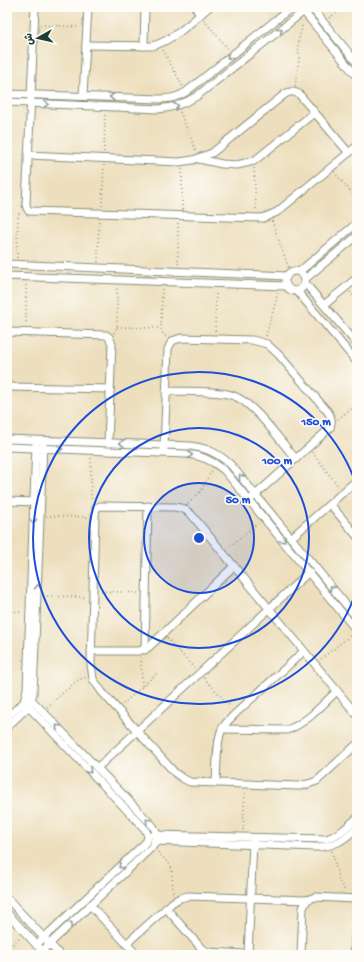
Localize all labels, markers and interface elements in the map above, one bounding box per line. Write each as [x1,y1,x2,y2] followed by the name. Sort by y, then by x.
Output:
[18,18,58,58] north arrow
[275,27,282,34] one-way arrow
[23,32,37,46] text: ش
[226,53,233,60] one-way arrow
[109,93,115,101] one-way arrow
[43,99,49,108] one-way arrow
[172,102,179,111] one-way arrow
[300,416,331,430] text: 150 m
[119,439,125,448] one-way arrow
[57,445,63,453] one-way arrow
[187,450,193,459] one-way arrow
[261,455,292,469] text: 100 m
[238,474,245,482] one-way arrow
[226,494,251,508] text: 50 m
[29,518,37,524] one-way arrow
[192,531,206,545] centre of rings
[278,536,285,543] one-way arrow
[33,584,42,590] one-way arrow
[330,585,337,593] one-way arrow
[55,724,63,732] one-way arrow
[84,766,92,774] one-way arrow
[145,818,153,826] one-way arrow
[118,861,126,869] one-way arrow
[65,921,73,929] one-way arrow

